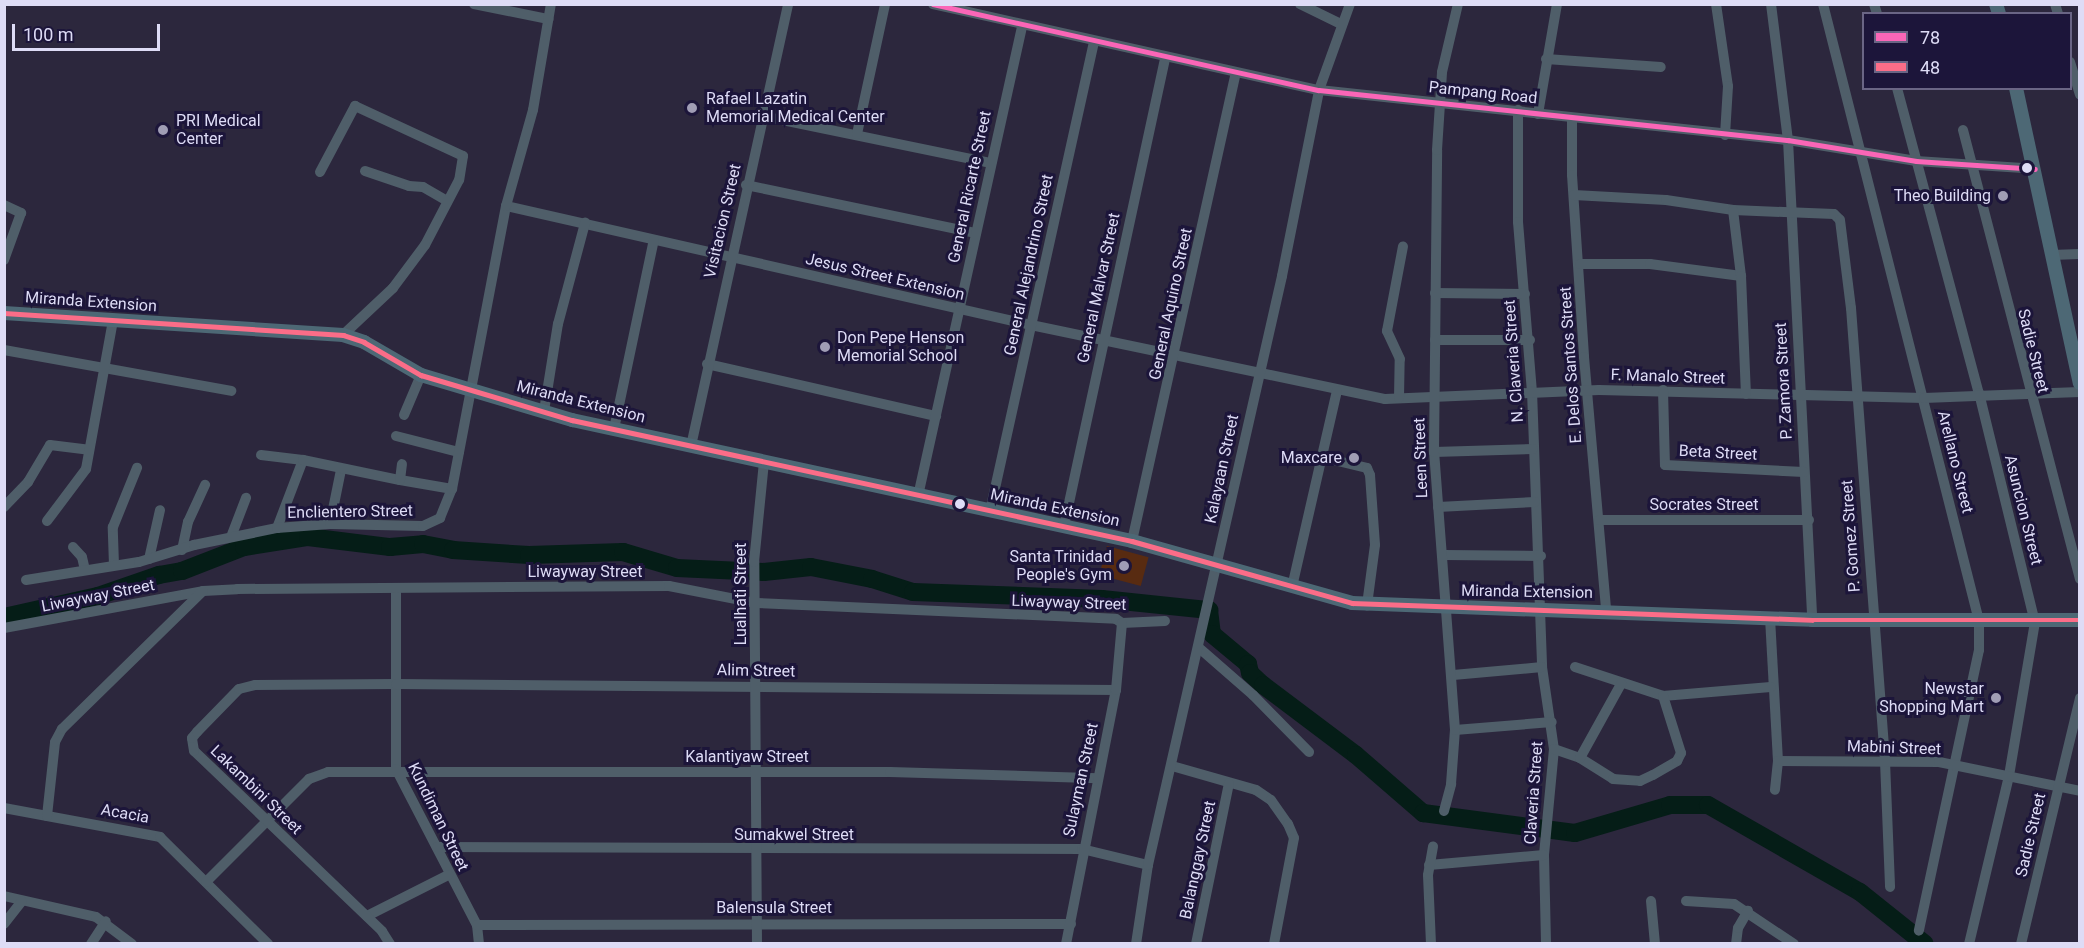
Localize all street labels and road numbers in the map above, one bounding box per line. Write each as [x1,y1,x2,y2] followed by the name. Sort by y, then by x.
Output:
[1428,78,1538,108] street label: Pampang Road
[945,109,995,265] street label: General Ricarte Street
[701,162,745,280] street label: Visitacion Street
[1000,173,1058,357] street label: General Alejandrino Street
[1074,211,1124,365] street label: General Malvar Street
[1146,226,1196,382] street label: General Aquino Street
[804,249,966,305] street label: Jesus Street Extension
[1556,286,1586,444] street label: E. Delos Santos Street
[25,288,157,316] street label: Miranda Extension
[1500,299,1528,423] street label: N. Claveria Street
[2013,307,2053,395] street label: Sadie Street
[1771,322,1797,440] street label: P. Zamora Street
[1610,365,1726,389] street label: F. Manalo Street
[515,377,647,427] street label: Miranda Extension
[1933,409,1977,515] street label: Arellano Street
[1201,413,1243,525] street label: Kalayaan Street
[1410,417,1432,499] street label: Leen Street
[1678,441,1758,465] street label: Beta Street
[2000,453,2046,567] street label: Asuncion Street
[1838,479,1864,593] street label: P. Gomez Street
[988,485,1122,531] street label: Miranda Extension
[1650,495,1758,515] street label: Socrates Street
[287,501,413,523] street label: Enclientero Street
[731,543,751,645] street label: Lualhati Street
[527,562,643,582] street label: Liwayway Street
[40,576,156,616] street label: Liwayway Street
[1461,581,1593,603] street label: Miranda Extension
[1011,591,1127,615] street label: Liwayway Street
[717,661,795,681] street label: Alim Street
[1060,721,1102,839] street label: Sulayman Street
[1846,737,1942,759] street label: Mabini Street
[206,741,306,839] street label: Lakambini Street
[1521,741,1547,845] street label: Claveria Street
[685,747,809,767] street label: Kalantiyaw Street
[403,760,473,874] street label: Kundiman Street
[2012,791,2050,879] street label: Sadie Street
[1176,799,1220,921] street label: Balanggay Street
[99,800,151,828] street label: Acacia
[734,825,854,845] street label: Sumakwel Street
[716,898,832,918] street label: Balensula Street

